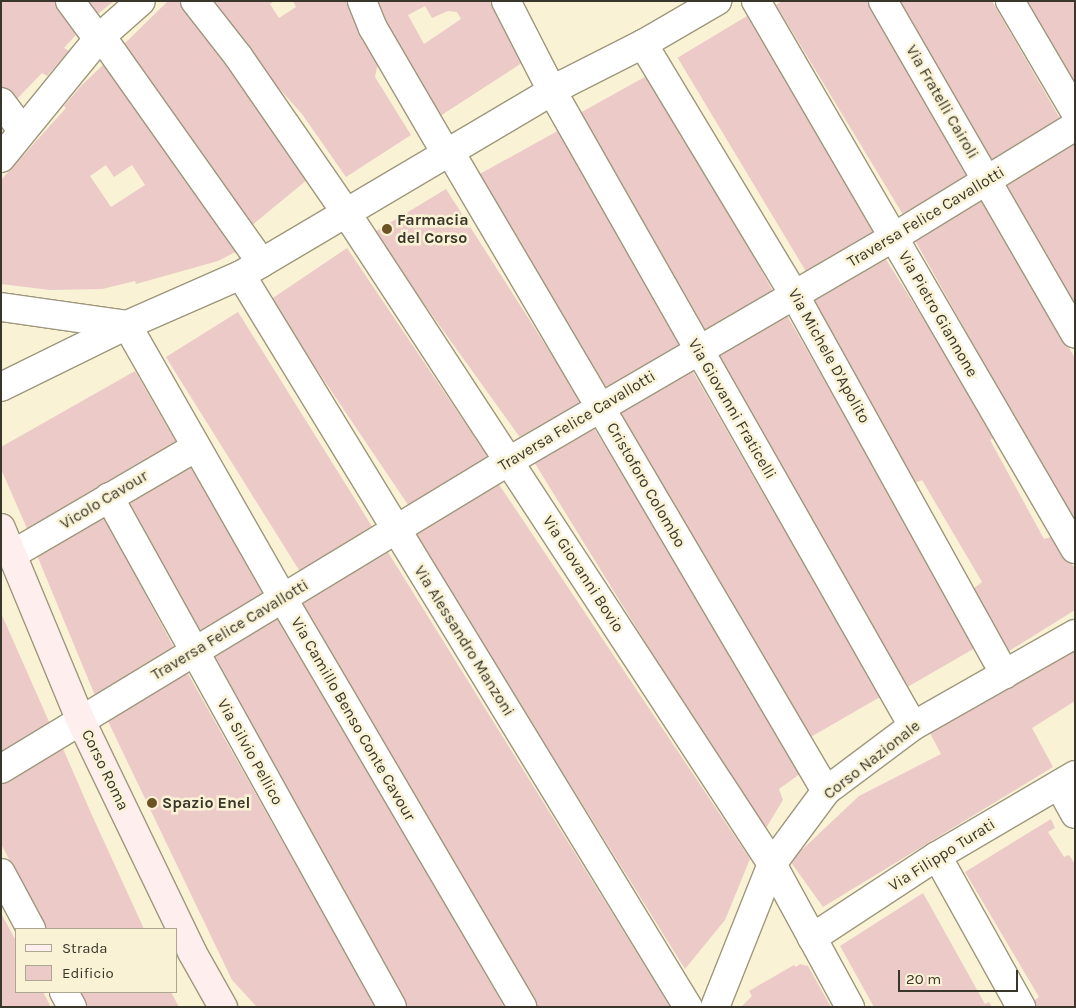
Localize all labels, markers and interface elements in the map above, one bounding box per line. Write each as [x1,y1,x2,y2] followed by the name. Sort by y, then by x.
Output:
[902,42,982,162] street label: Via Fratelli Cairoli
[844,162,1008,272] street label: Traversa Felice Cavallotti
[397,210,469,248] place label: Farmacia del Corso
[381,223,393,235] marker: Farmacia del Corso
[894,248,982,380] street label: Via Pietro Giannone
[784,285,874,427] street label: Via Michele D'Apolito
[684,335,780,483] street label: Via Giovanni Fraticelli
[495,366,659,476] street label: Traversa Felice Cavallotti
[602,419,690,551] street label: Cristoforo Colombo
[57,466,151,534] street label: Vicolo Cavour
[538,512,628,636] street label: Via Giovanni Bovio
[410,562,518,720] street label: Via Alessandro Manzoni
[148,575,312,685] street label: Traversa Felice Cavallotti
[287,614,419,824] street label: Via Camillo Benso Conte Cavour
[213,696,287,808] street label: Via Silvio Pellico
[820,716,924,804] street label: Corso Nazionale
[77,726,133,814] street label: Corso Roma
[162,793,250,813] place label: Spazio Enel
[146,797,158,809] marker: Spazio Enel
[885,815,999,895] street label: Via Filippo Turati
[15,928,178,993] legend
[62,939,108,957] text: Strada
[901,960,1021,992] scale bar
[62,964,114,982] text: Edificio
[906,970,941,988] text: 20 m

